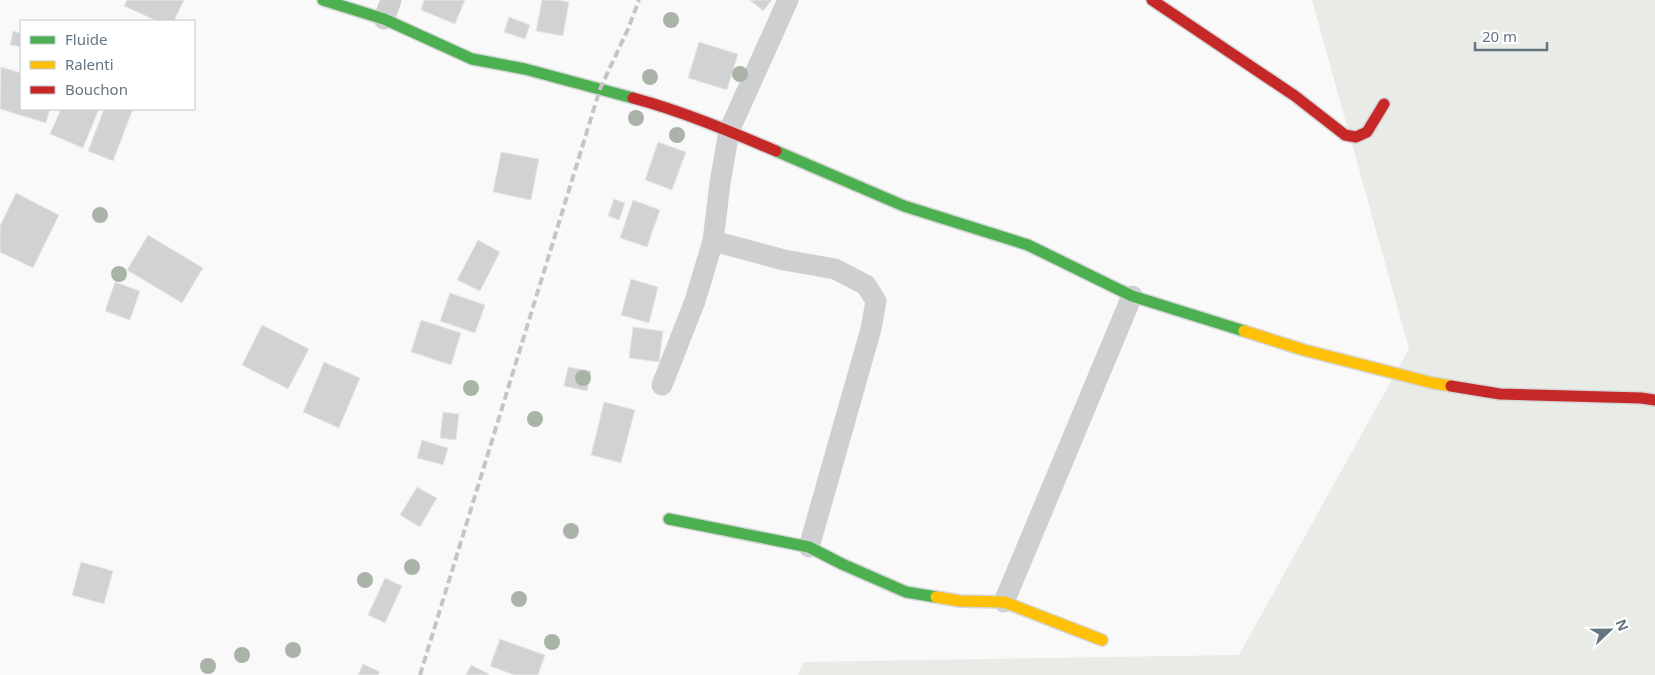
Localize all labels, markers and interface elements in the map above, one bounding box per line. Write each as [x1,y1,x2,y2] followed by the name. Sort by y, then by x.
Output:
[20,20,195,110] legend
[1475,20,1548,52] scale bar
[1482,26,1517,46] text: 20 m
[65,29,107,49] text: Fluide
[65,54,114,74] text: Ralenti
[65,79,128,99] text: Bouchon
[1585,605,1635,655] north arrow
[1612,616,1633,634] text: N

